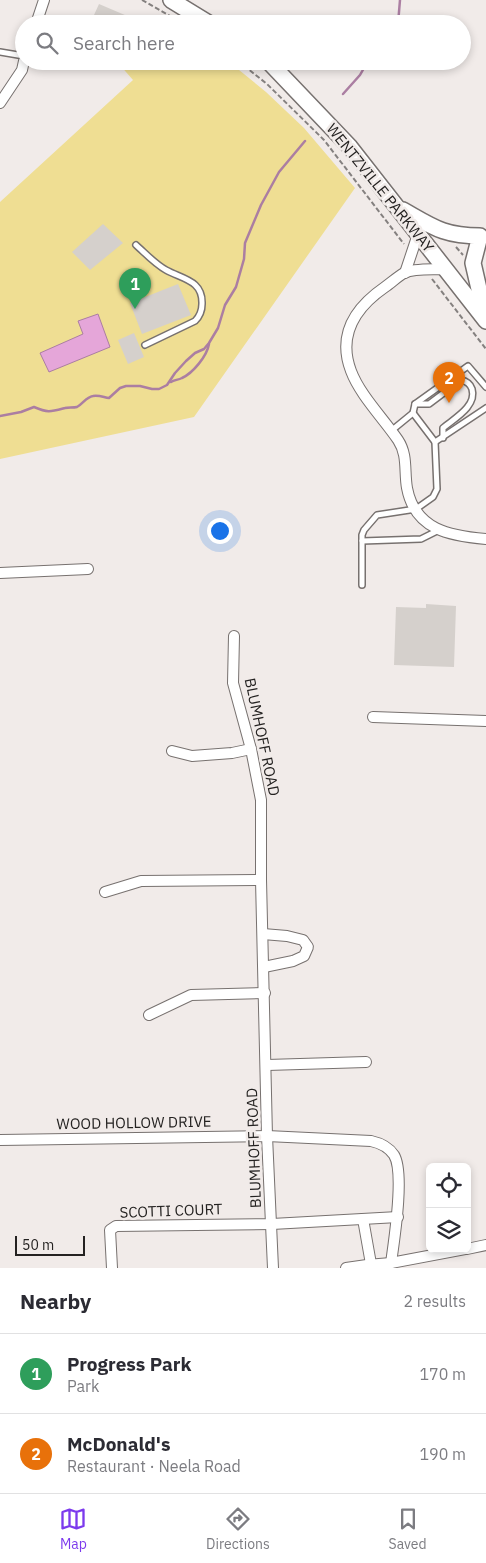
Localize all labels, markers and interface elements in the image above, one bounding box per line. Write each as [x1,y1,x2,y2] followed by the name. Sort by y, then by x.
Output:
[15,15,471,70] search box
[33,29,61,57] icon: search
[73,31,175,55] text: Search here
[323,119,438,256] street label: WENTZVILLE PARKWAY
[119,268,151,309] pin: 1
[433,362,465,403] pin: 2
[207,518,233,544] your location
[241,676,284,798] street label: BLUMHOFF ROAD
[242,1088,265,1208] street label: BLUMHOFF ROAD
[56,1112,212,1133] street label: WOOD HOLLOW DRIVE
[426,1163,471,1253] map controls
[426,1163,471,1208] button: locate
[119,1199,223,1222] street label: SCOTTI COURT
[426,1208,471,1253] button: layers
[15,1233,85,1256] scale bar
[22,1236,54,1254] text: 50 m
[20,1287,91,1315] text: Nearby
[403,1291,466,1311] text: 2 results
[67,1352,191,1376] text: Progress Park
[31,1364,41,1384] text: 1
[419,1364,466,1384] text: 170 m
[67,1376,99,1396] text: Park
[67,1432,170,1456] text: McDonald's
[31,1444,41,1464] text: 2
[419,1444,466,1464] text: 190 m
[67,1456,241,1476] text: Restaurant · Neela Road
[59,1505,87,1553] tab: Map
[206,1505,270,1553] tab: Directions
[389,1505,427,1553] tab: Saved

